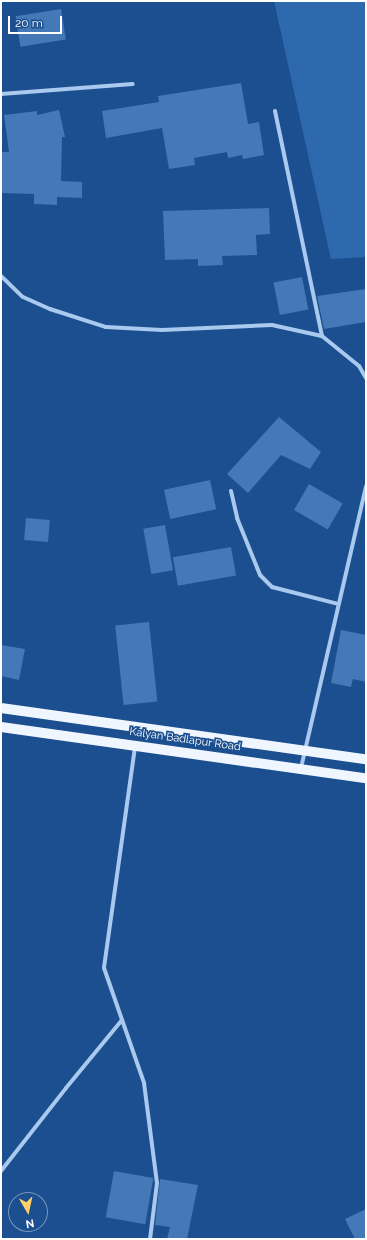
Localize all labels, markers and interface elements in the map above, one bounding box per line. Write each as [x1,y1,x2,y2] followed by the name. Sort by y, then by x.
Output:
[10,8,64,34] scale bar
[15,16,43,30] text: 20 m
[128,726,242,754] street label: Kalyan Badlapur Road
[8,1192,48,1232] north arrow
[25,1216,35,1230] text: N

